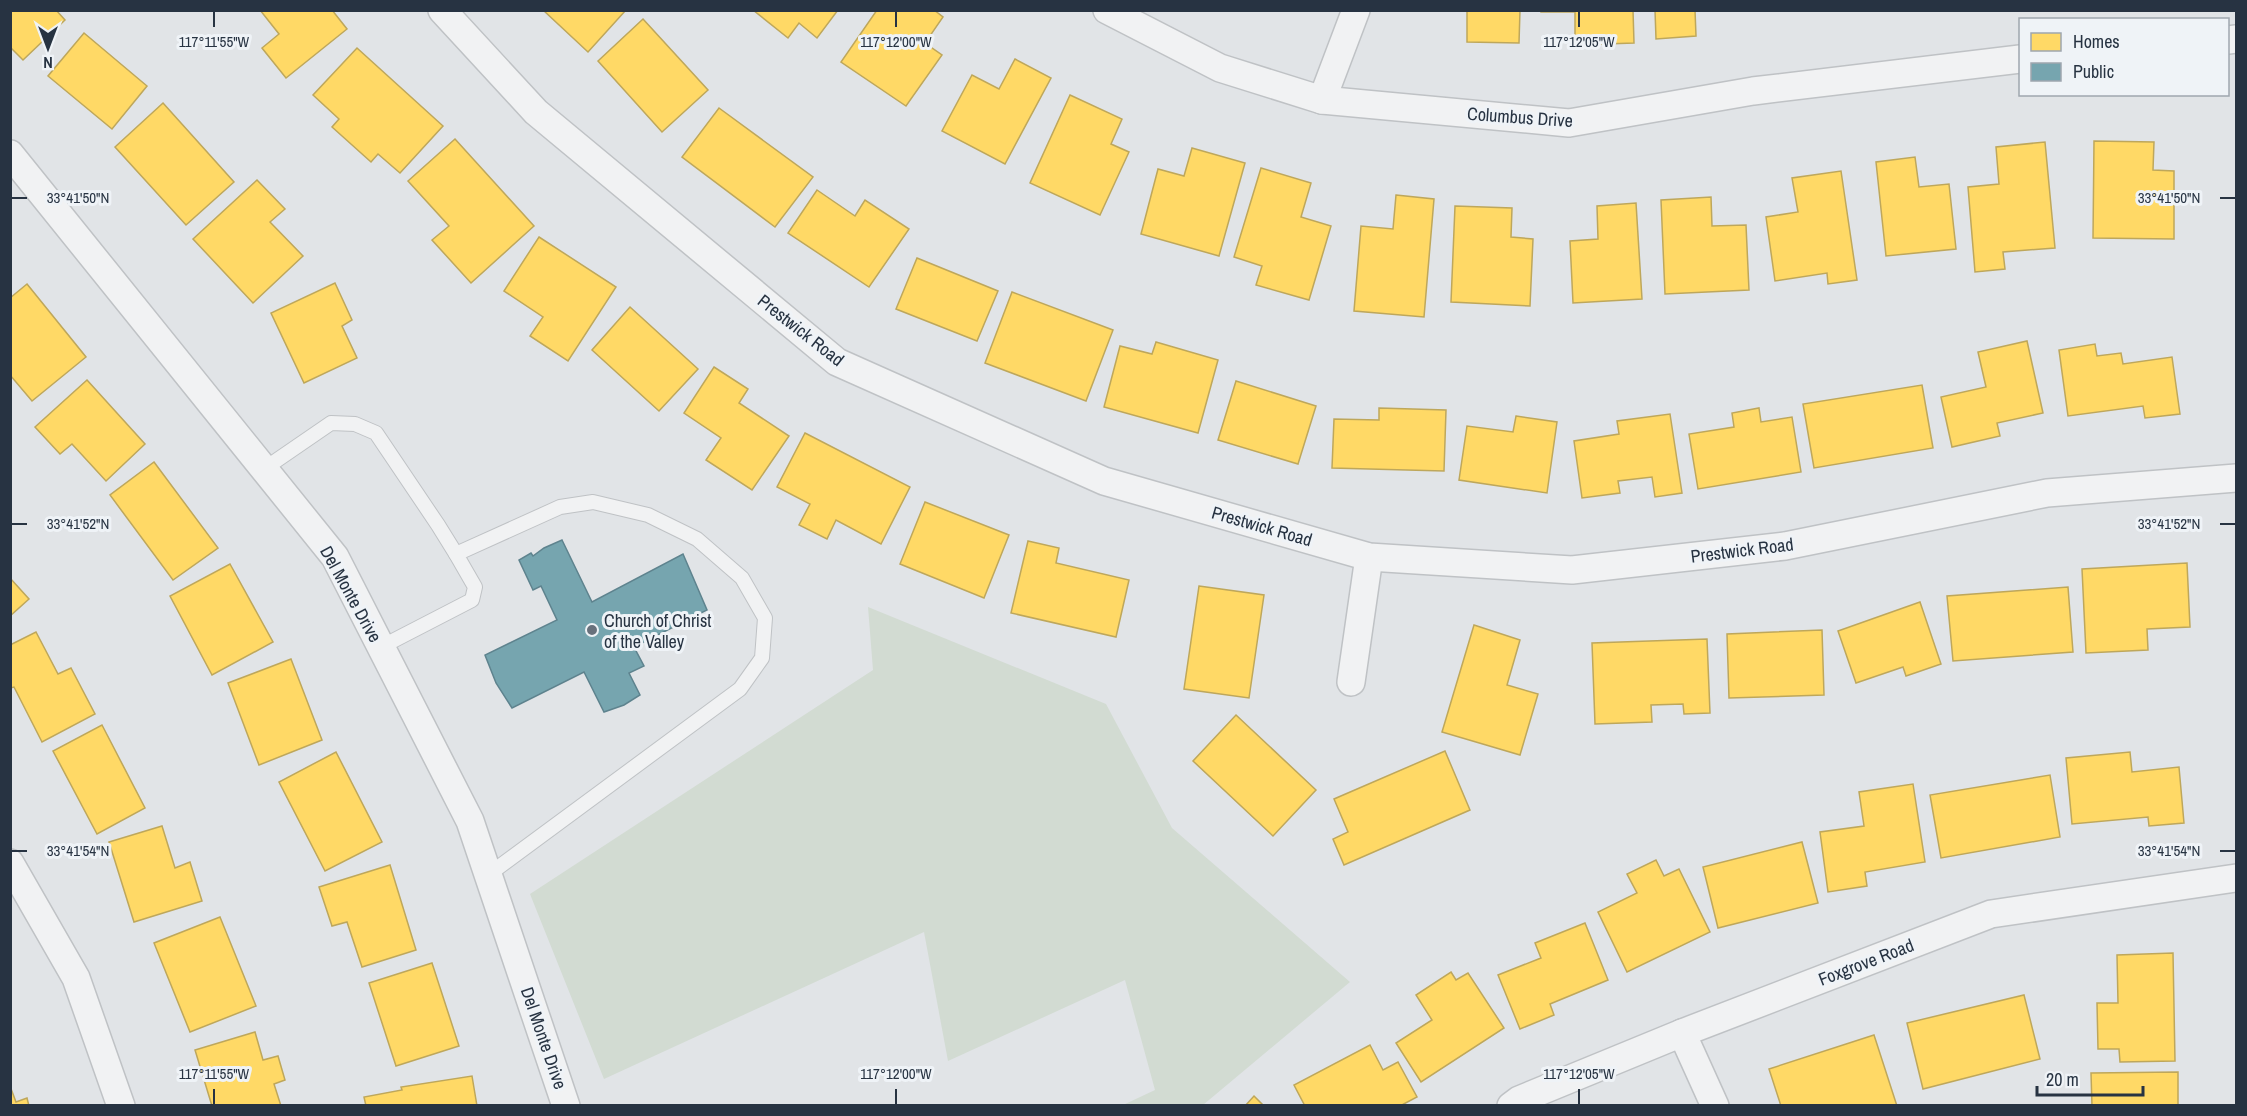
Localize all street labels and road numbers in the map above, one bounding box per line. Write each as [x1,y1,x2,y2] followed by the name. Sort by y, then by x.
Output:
[1466,101,1574,133] street label: Columbus Drive
[753,288,849,372] street label: Prestwick Road
[1209,500,1315,552] street label: Prestwick Road
[1689,531,1795,569] street label: Prestwick Road
[314,541,388,647] street label: Del Monte Drive
[1815,932,1917,992] street label: Foxgrove Road
[515,984,573,1092] street label: Del Monte Drive

